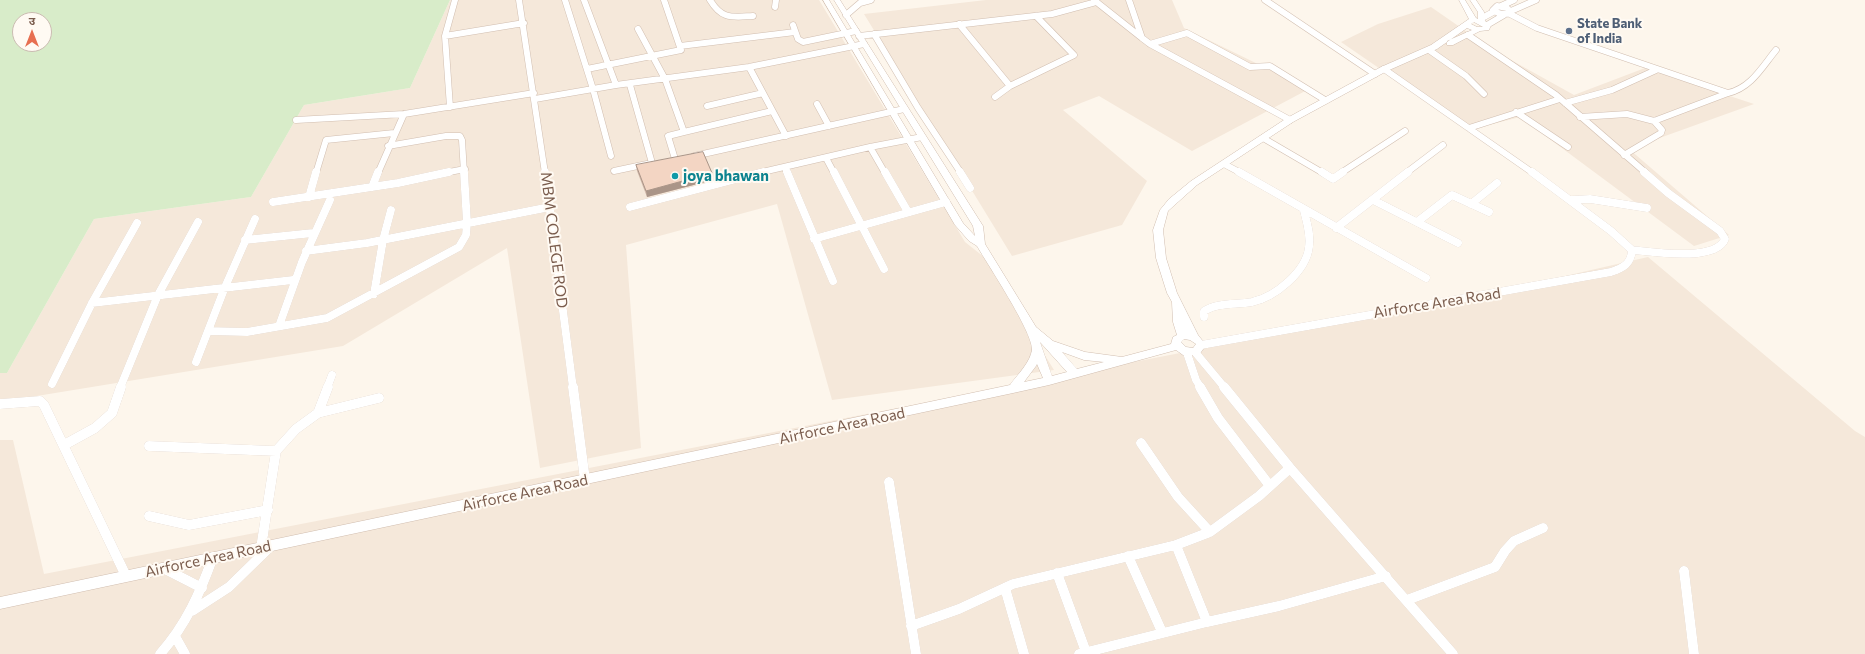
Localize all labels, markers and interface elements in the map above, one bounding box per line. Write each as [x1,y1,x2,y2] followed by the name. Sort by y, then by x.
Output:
[12,12,52,52] north arrow
[29,14,35,27] text: उ
[1577,16,1642,47] place label: State Bank of India
[1564,26,1574,36] marker: State Bank of India
[683,167,769,185] place label: joya bhawan
[537,171,571,309] street label: MBM COLEGE ROD
[670,171,680,181] marker: joya bhawan
[1372,284,1502,322] street label: Airforce Area Road
[777,404,907,448] street label: Airforce Area Road
[460,471,590,515] street label: Airforce Area Road
[143,537,273,581] street label: Airforce Area Road

